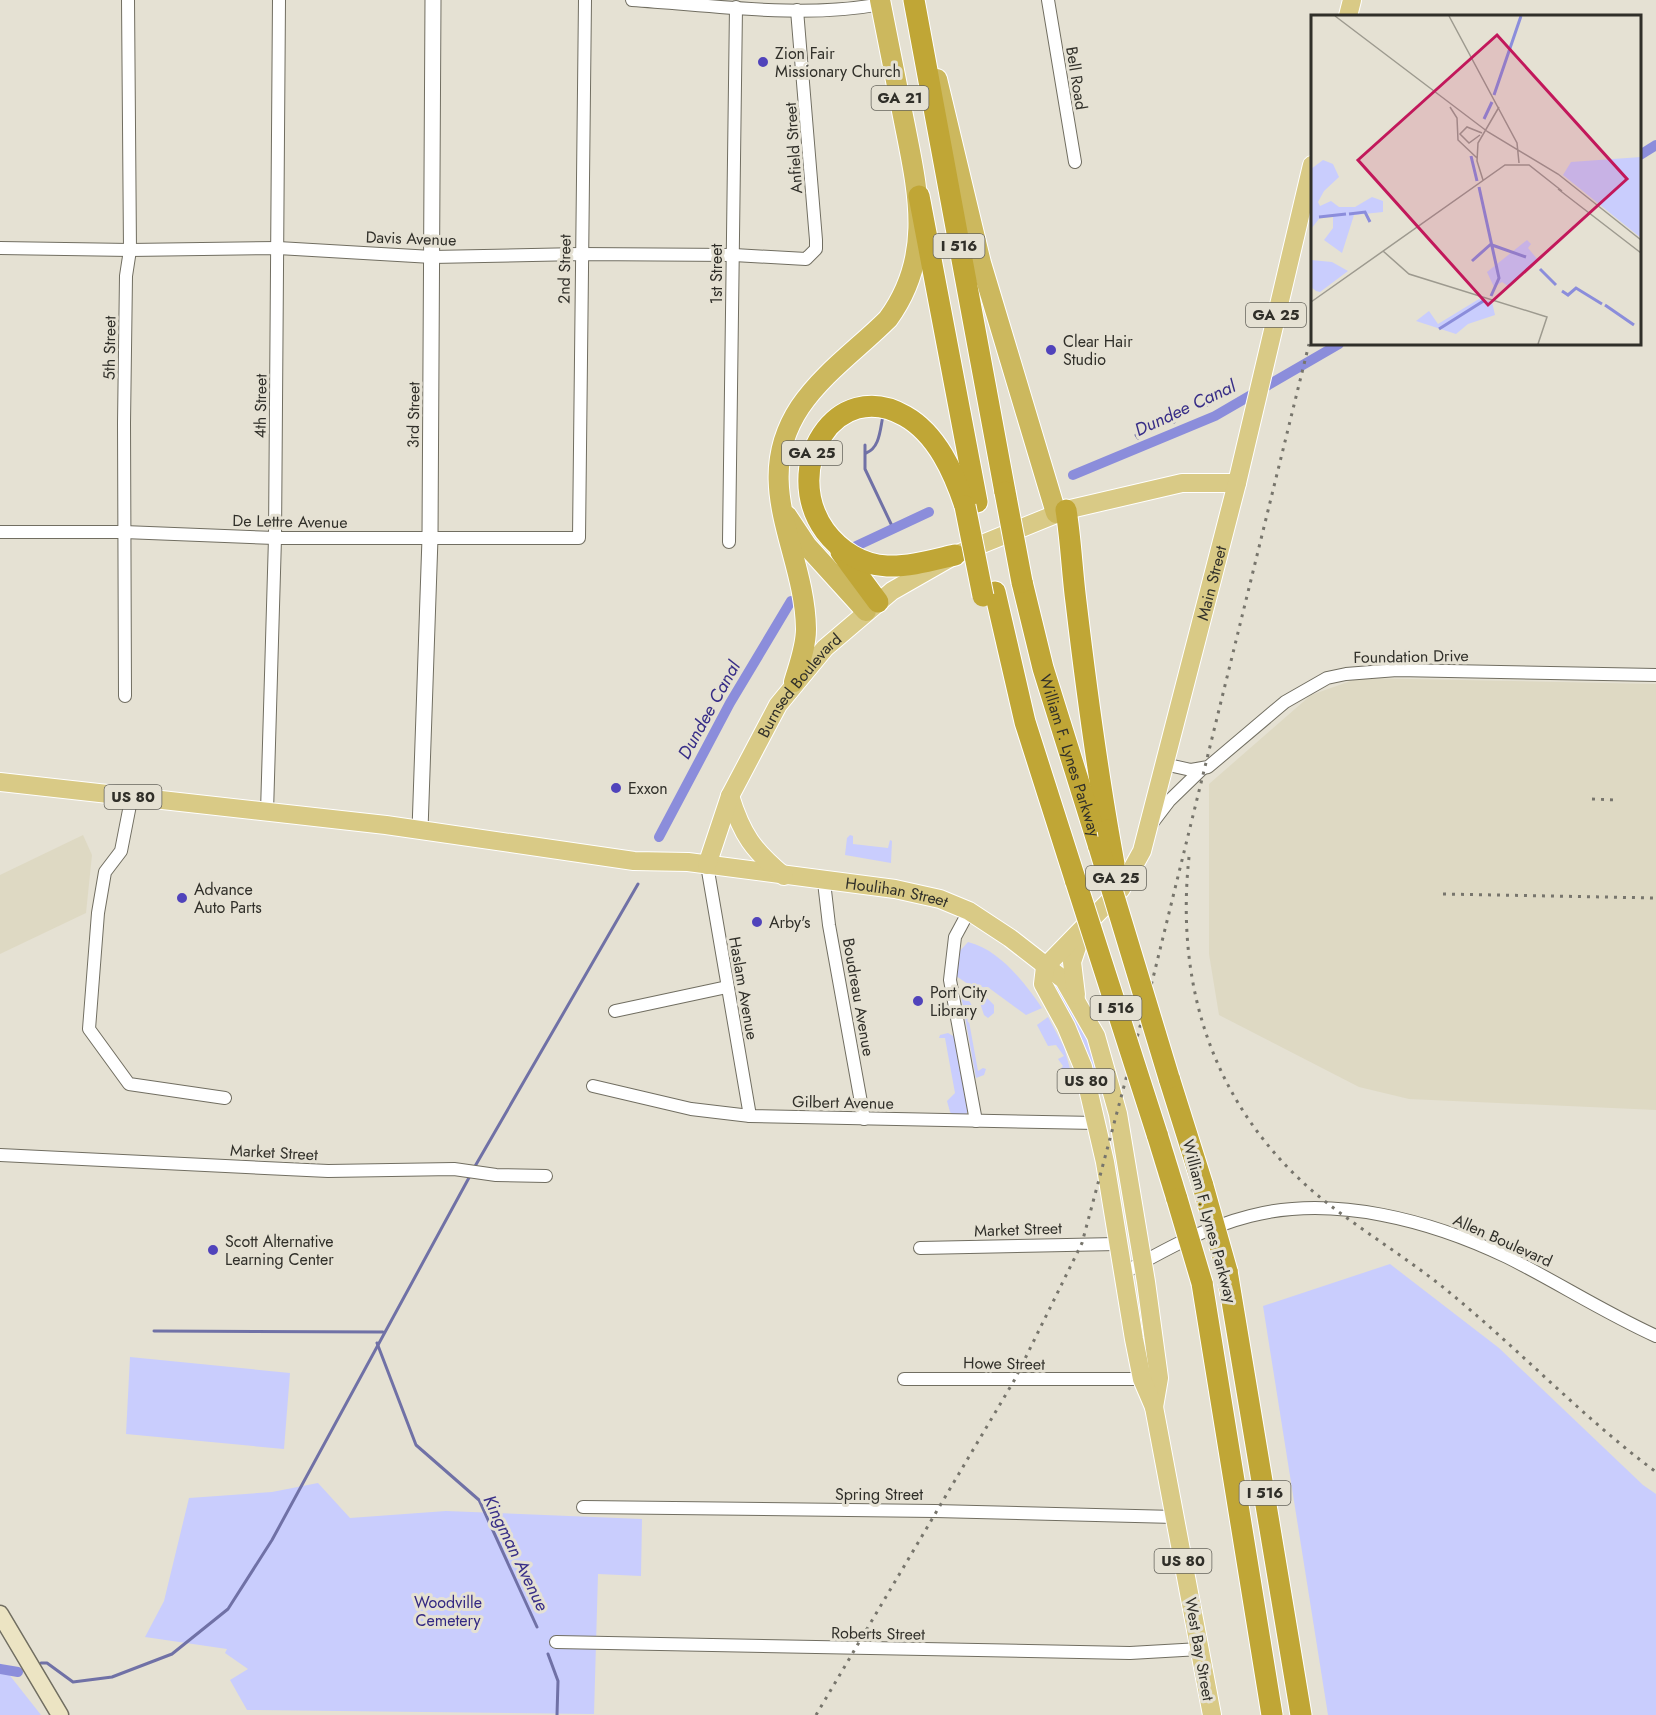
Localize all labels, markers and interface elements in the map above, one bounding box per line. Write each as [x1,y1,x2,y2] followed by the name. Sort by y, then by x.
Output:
[1311,15,1641,345] inset map
[775,42,901,83] place label: Zion Fair Missionary Church
[1060,45,1093,111] street label: Bell Road
[756,55,770,69] marker: Zion Fair Missionary Church
[872,86,928,110] road number: GA 21
[779,101,808,195] street label: Anfield Street
[365,225,457,252] street label: Davis Avenue
[552,234,577,304] street label: 2nd Street
[934,234,984,258] road number: I 516
[705,244,728,304] street label: 1st Street
[1246,303,1306,327] road number: GA 25
[97,316,122,380] street label: 5th Street
[1063,330,1133,371] place label: Clear Hair Studio
[1044,343,1058,357] marker: Clear Hair Studio
[248,373,273,438] street label: 4th Street
[1130,373,1241,443] water label: Dundee Canal
[401,381,426,448] street label: 3rd Street
[782,441,842,465] road number: GA 25
[232,509,348,534] street label: De Lettre Avenue
[1191,543,1232,623] street label: Main Street
[752,628,847,742] street label: Burnsed Boulevard
[1353,644,1469,669] street label: Foundation Drive
[671,655,747,764] water label: Dundee Canal
[1034,671,1106,840] street label: William F. Lynes Parkway
[628,777,668,800] place label: Exxon
[609,781,623,795] marker: Exxon
[104,785,162,809] road number: US 80
[1086,866,1146,890] road number: GA 25
[844,872,952,913] street label: Houlihan Street
[194,878,262,919] place label: Advance Auto Parts
[175,891,189,905] marker: Advance Auto Parts
[769,911,810,934] place label: Arby's
[750,915,764,929] marker: Arby's
[723,935,764,1041] street label: Haslam Avenue
[837,936,880,1058] street label: Boudreau Avenue
[930,981,988,1022] place label: Port City Library
[911,994,925,1008] marker: Port City Library
[1090,996,1142,1020] road number: I 516
[1058,1069,1114,1093] road number: US 80
[792,1090,894,1115] street label: Gilbert Avenue
[1177,1137,1243,1306] street label: William F. Lynes Parkway
[229,1139,319,1166] street label: Market Street
[1449,1208,1556,1273] street label: Allen Boulevard
[974,1216,1063,1243] street label: Market Street
[225,1230,334,1271] place label: Scott Alternative Learning Center
[206,1243,220,1257] marker: Scott Alternative Learning Center
[963,1351,1045,1376] street label: Howe Street
[1240,1481,1290,1505] road number: I 516
[835,1483,923,1506] street label: Spring Street
[477,1491,555,1615] water label: Kingman Avenue
[1154,1549,1212,1573] road number: US 80
[414,1591,482,1632] park label: Woodville Cemetery
[1179,1596,1220,1703] street label: West Bay Street
[831,1621,925,1646] street label: Roberts Street

